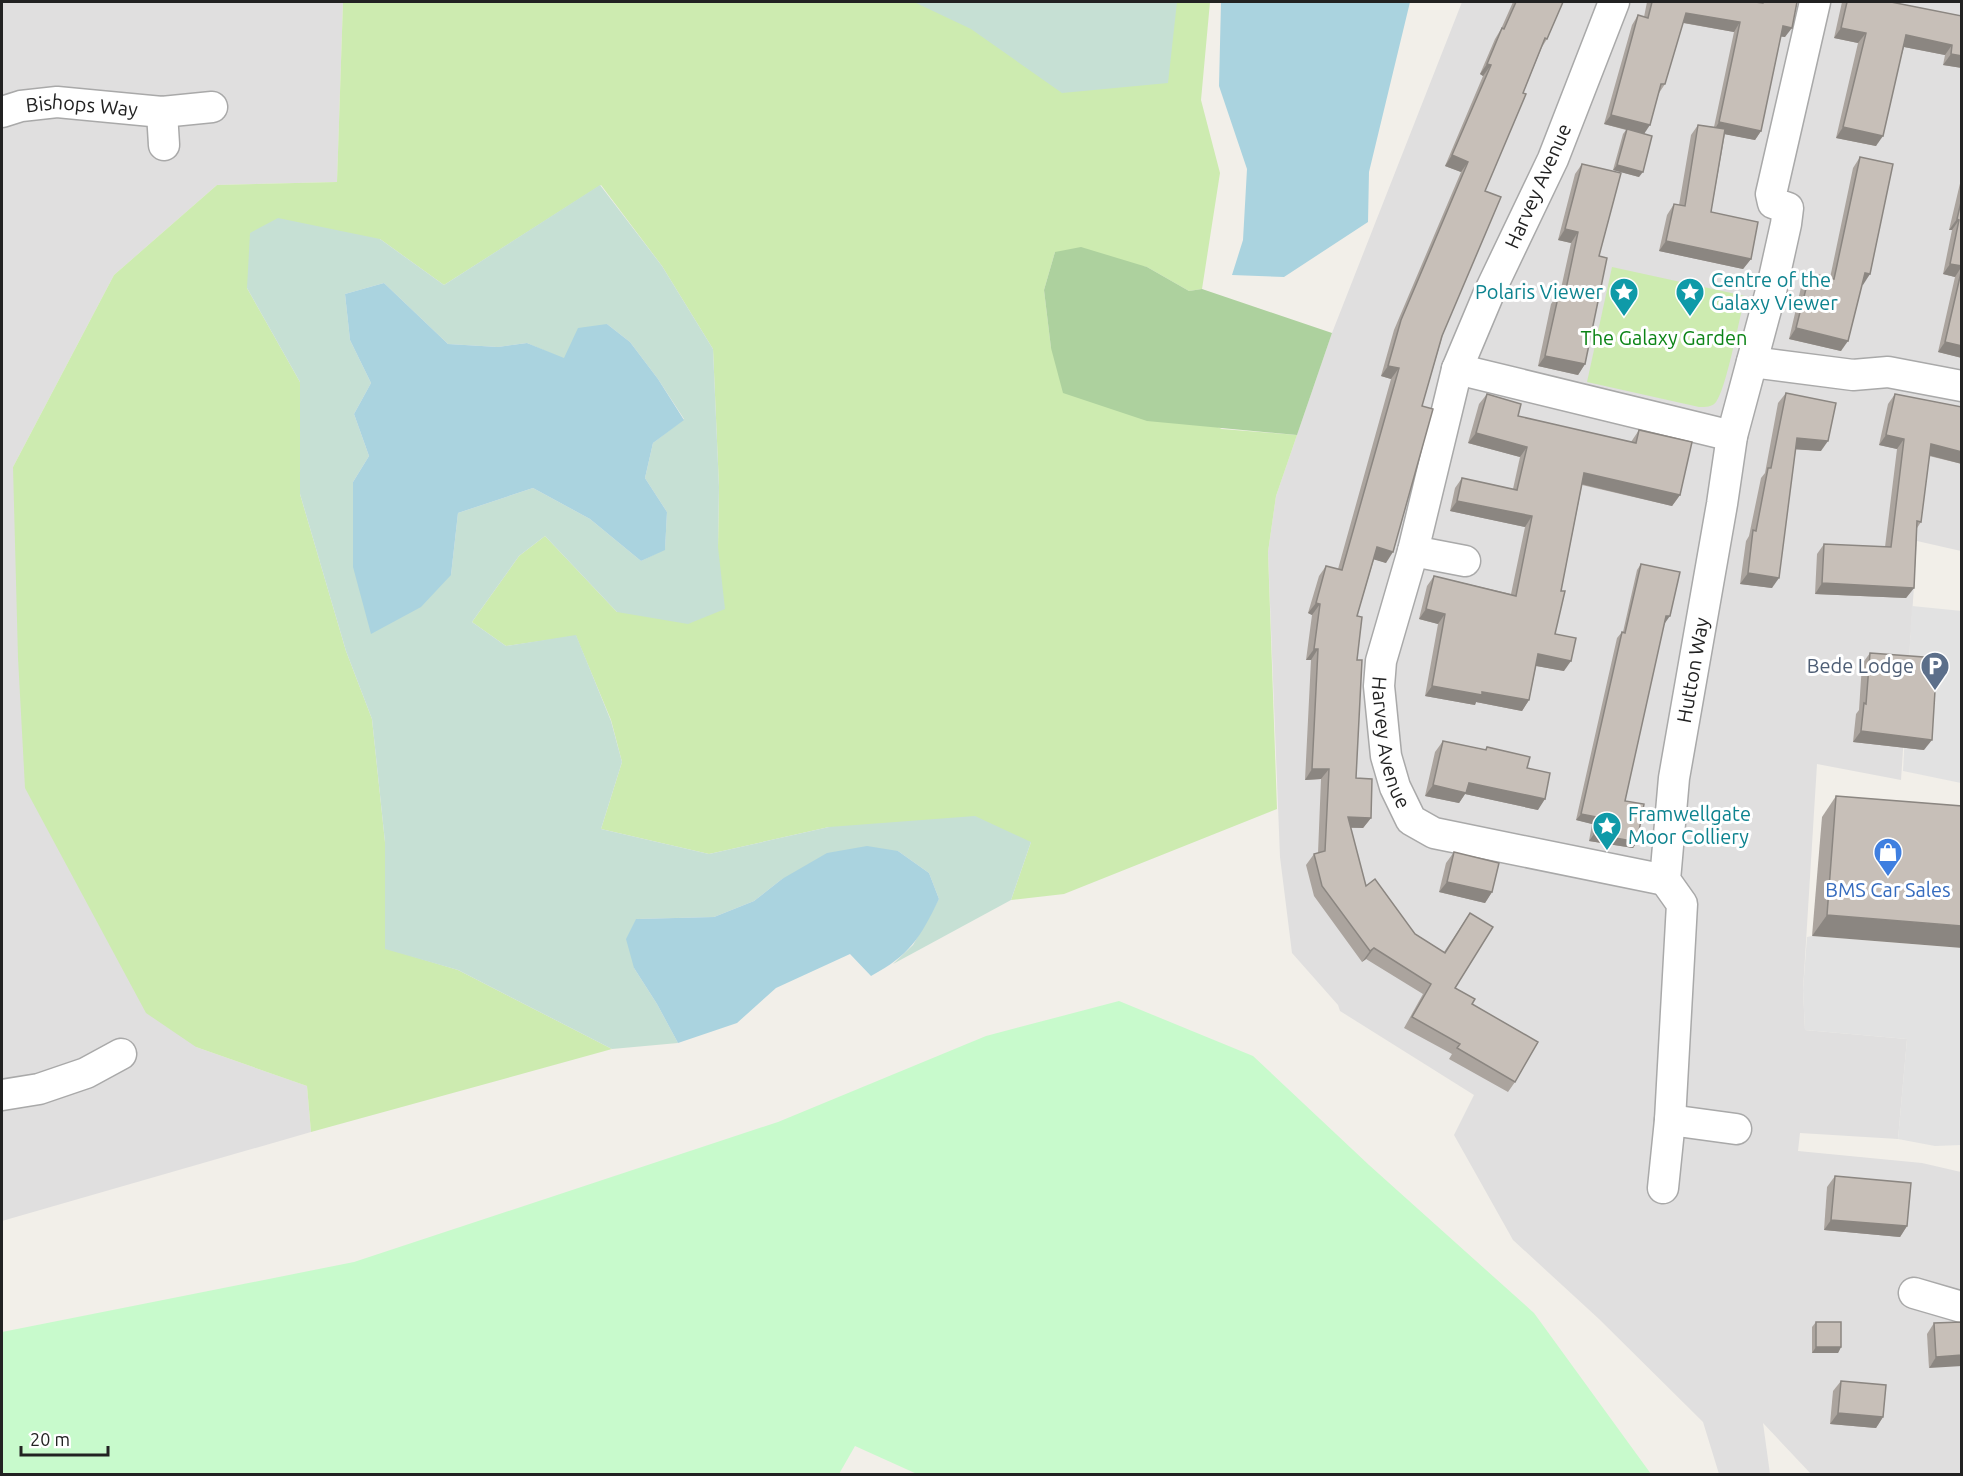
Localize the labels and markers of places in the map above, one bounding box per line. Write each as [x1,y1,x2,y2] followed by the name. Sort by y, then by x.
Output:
[1711,268,1838,314] place label: Centre of the Galaxy Viewer
[1608,276,1640,318] place icon: Polaris Viewer
[1674,276,1706,318] place icon: Centre of the Galaxy Viewer
[1475,280,1603,303] place label: Polaris Viewer
[1919,650,1951,692] parking icon: Bede Lodge
[1807,654,1914,677] place label: Bede Lodge
[1628,802,1751,848] place label: Framwellgate Moor Colliery
[1591,810,1623,852] place icon: Framwellgate Moor Colliery
[1872,836,1904,878] shop icon: BMS Car Sales
[1825,878,1951,901] place label: BMS Car Sales

